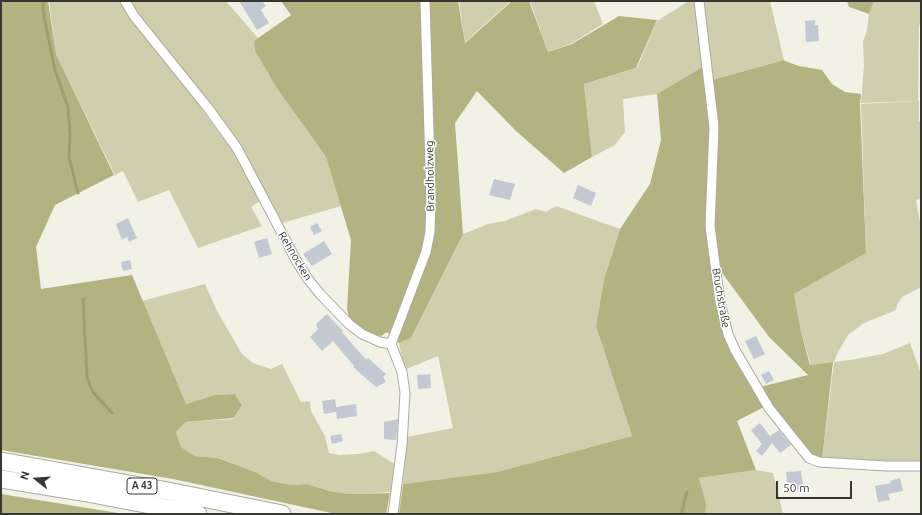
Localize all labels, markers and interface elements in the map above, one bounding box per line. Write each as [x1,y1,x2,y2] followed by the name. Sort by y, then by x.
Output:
[423,140,437,212] street label: Brandholzweg
[275,229,315,283] street label: Rehnocken
[709,267,733,329] street label: Bruchstraße
[16,459,56,499] north arrow
[18,470,31,481] text: N
[778,473,854,499] scale bar
[127,478,157,494] road number: A 43
[783,481,810,494] text: 50 m

